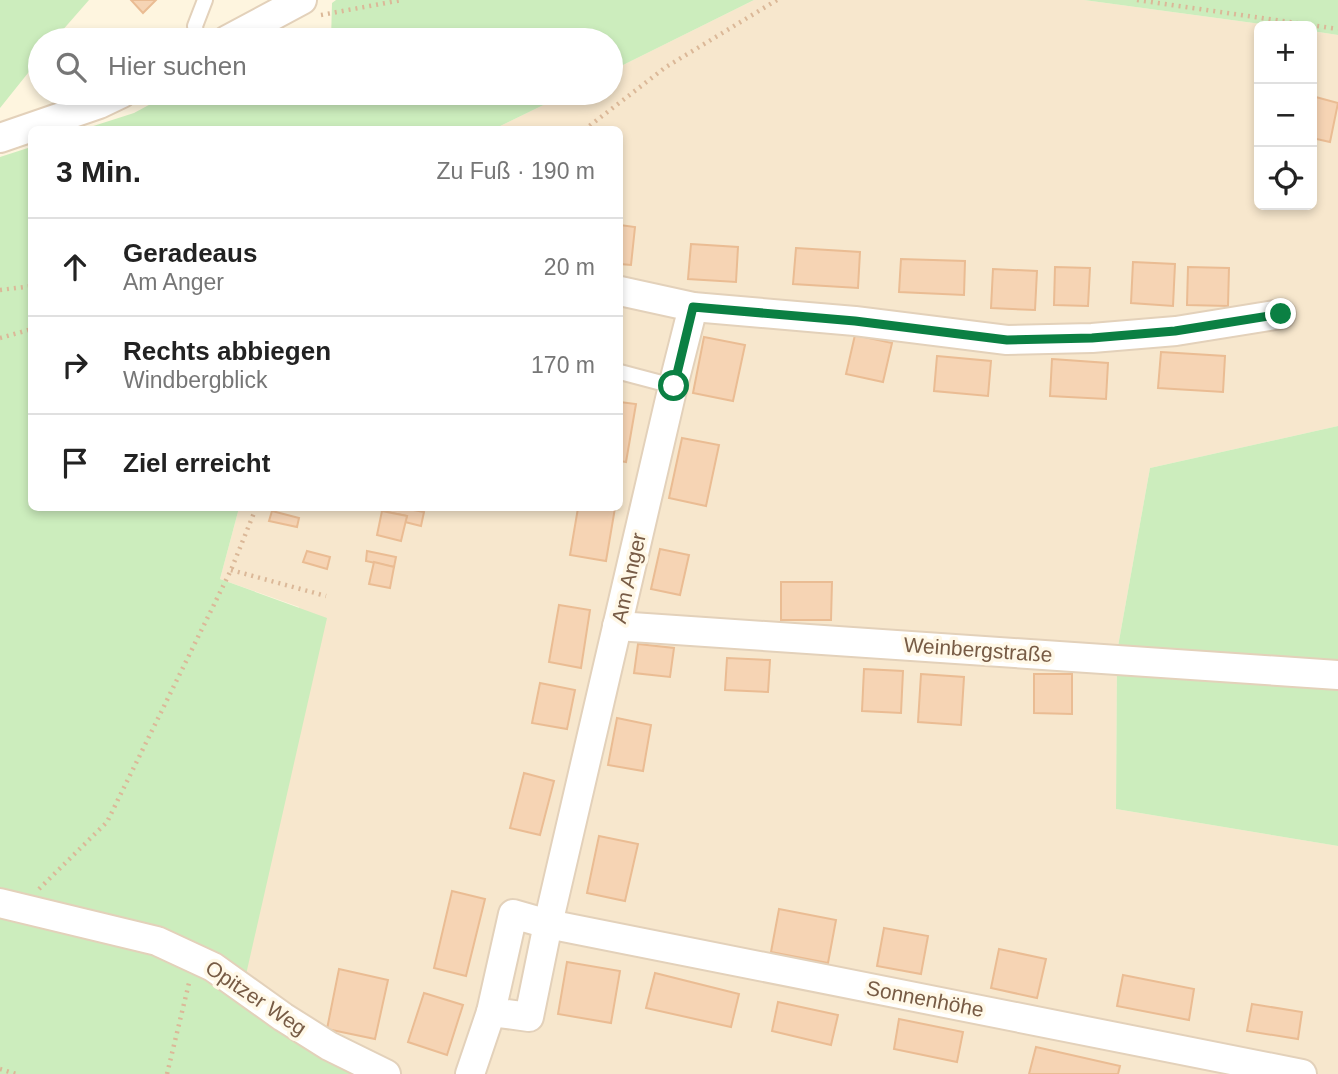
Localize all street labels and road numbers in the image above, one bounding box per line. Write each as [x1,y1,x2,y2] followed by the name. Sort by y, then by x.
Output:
[607,530,650,625] street label: Am Anger
[903,633,1053,666] street label: Weinbergstraße
[202,956,311,1040] street label: Opitzer Weg
[864,976,986,1021] street label: Sonnenhöhe

